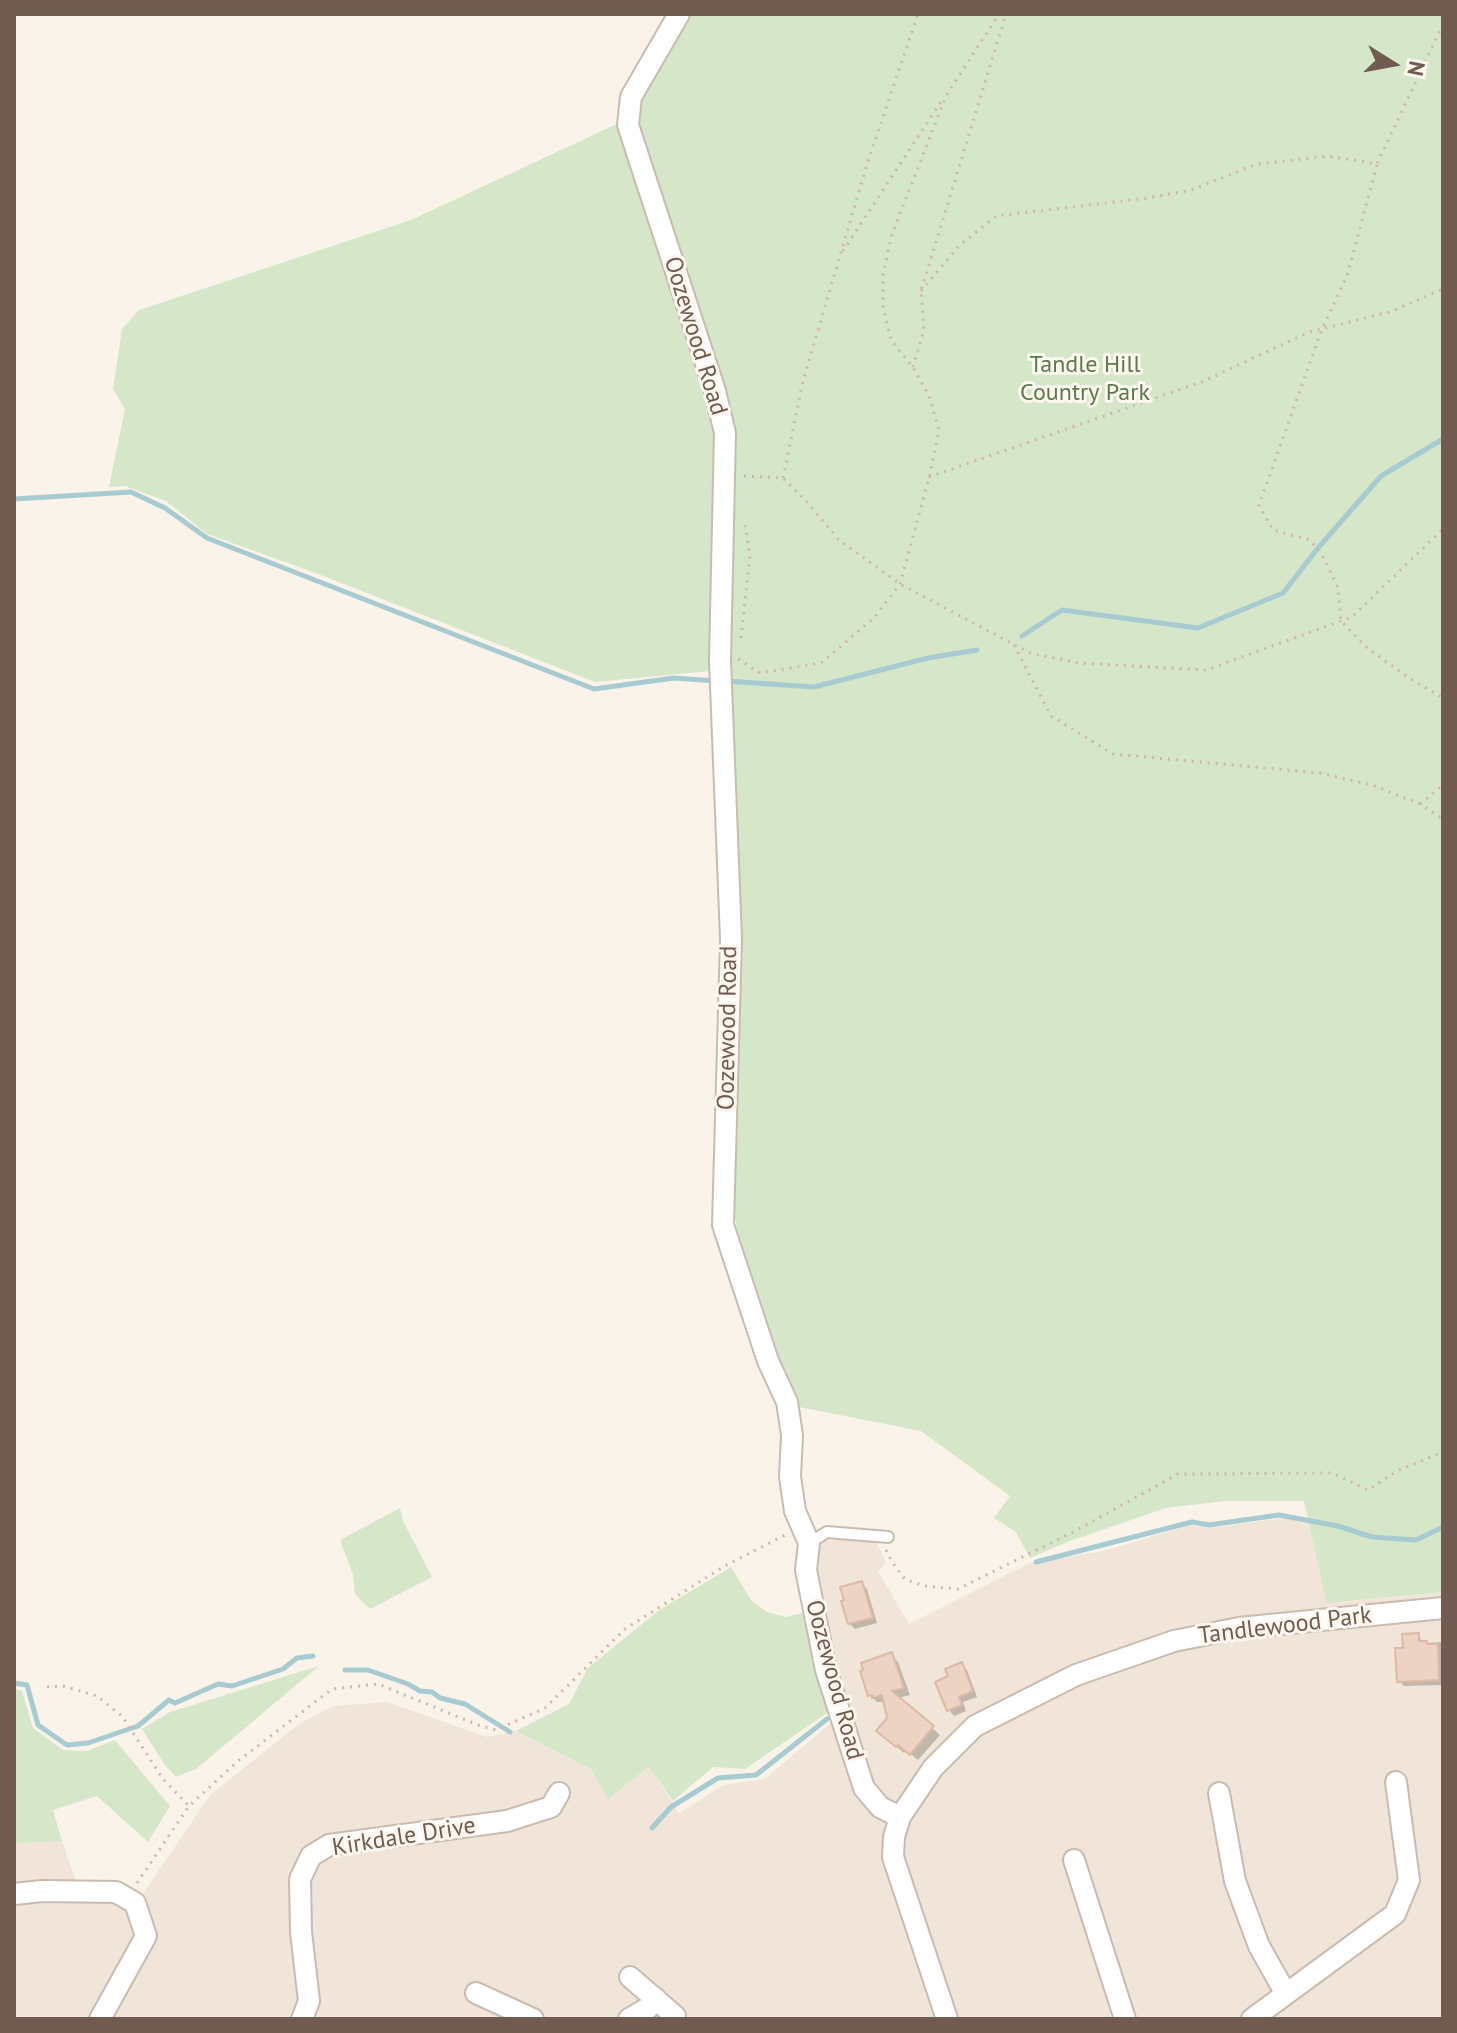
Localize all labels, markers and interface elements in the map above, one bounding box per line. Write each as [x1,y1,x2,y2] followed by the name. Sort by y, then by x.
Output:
[1353,24,1433,104] north arrow
[1401,59,1432,78] text: N
[657,253,733,419] street label: Oozewood Road
[1020,351,1150,407] park label: Tandle Hill Country Park
[712,946,744,1110] street label: Oozewood Road
[799,1597,869,1763] street label: Oozewood Road
[1197,1601,1373,1651] street label: Tandlewood Park
[330,1811,478,1863] street label: Kirkdale Drive

